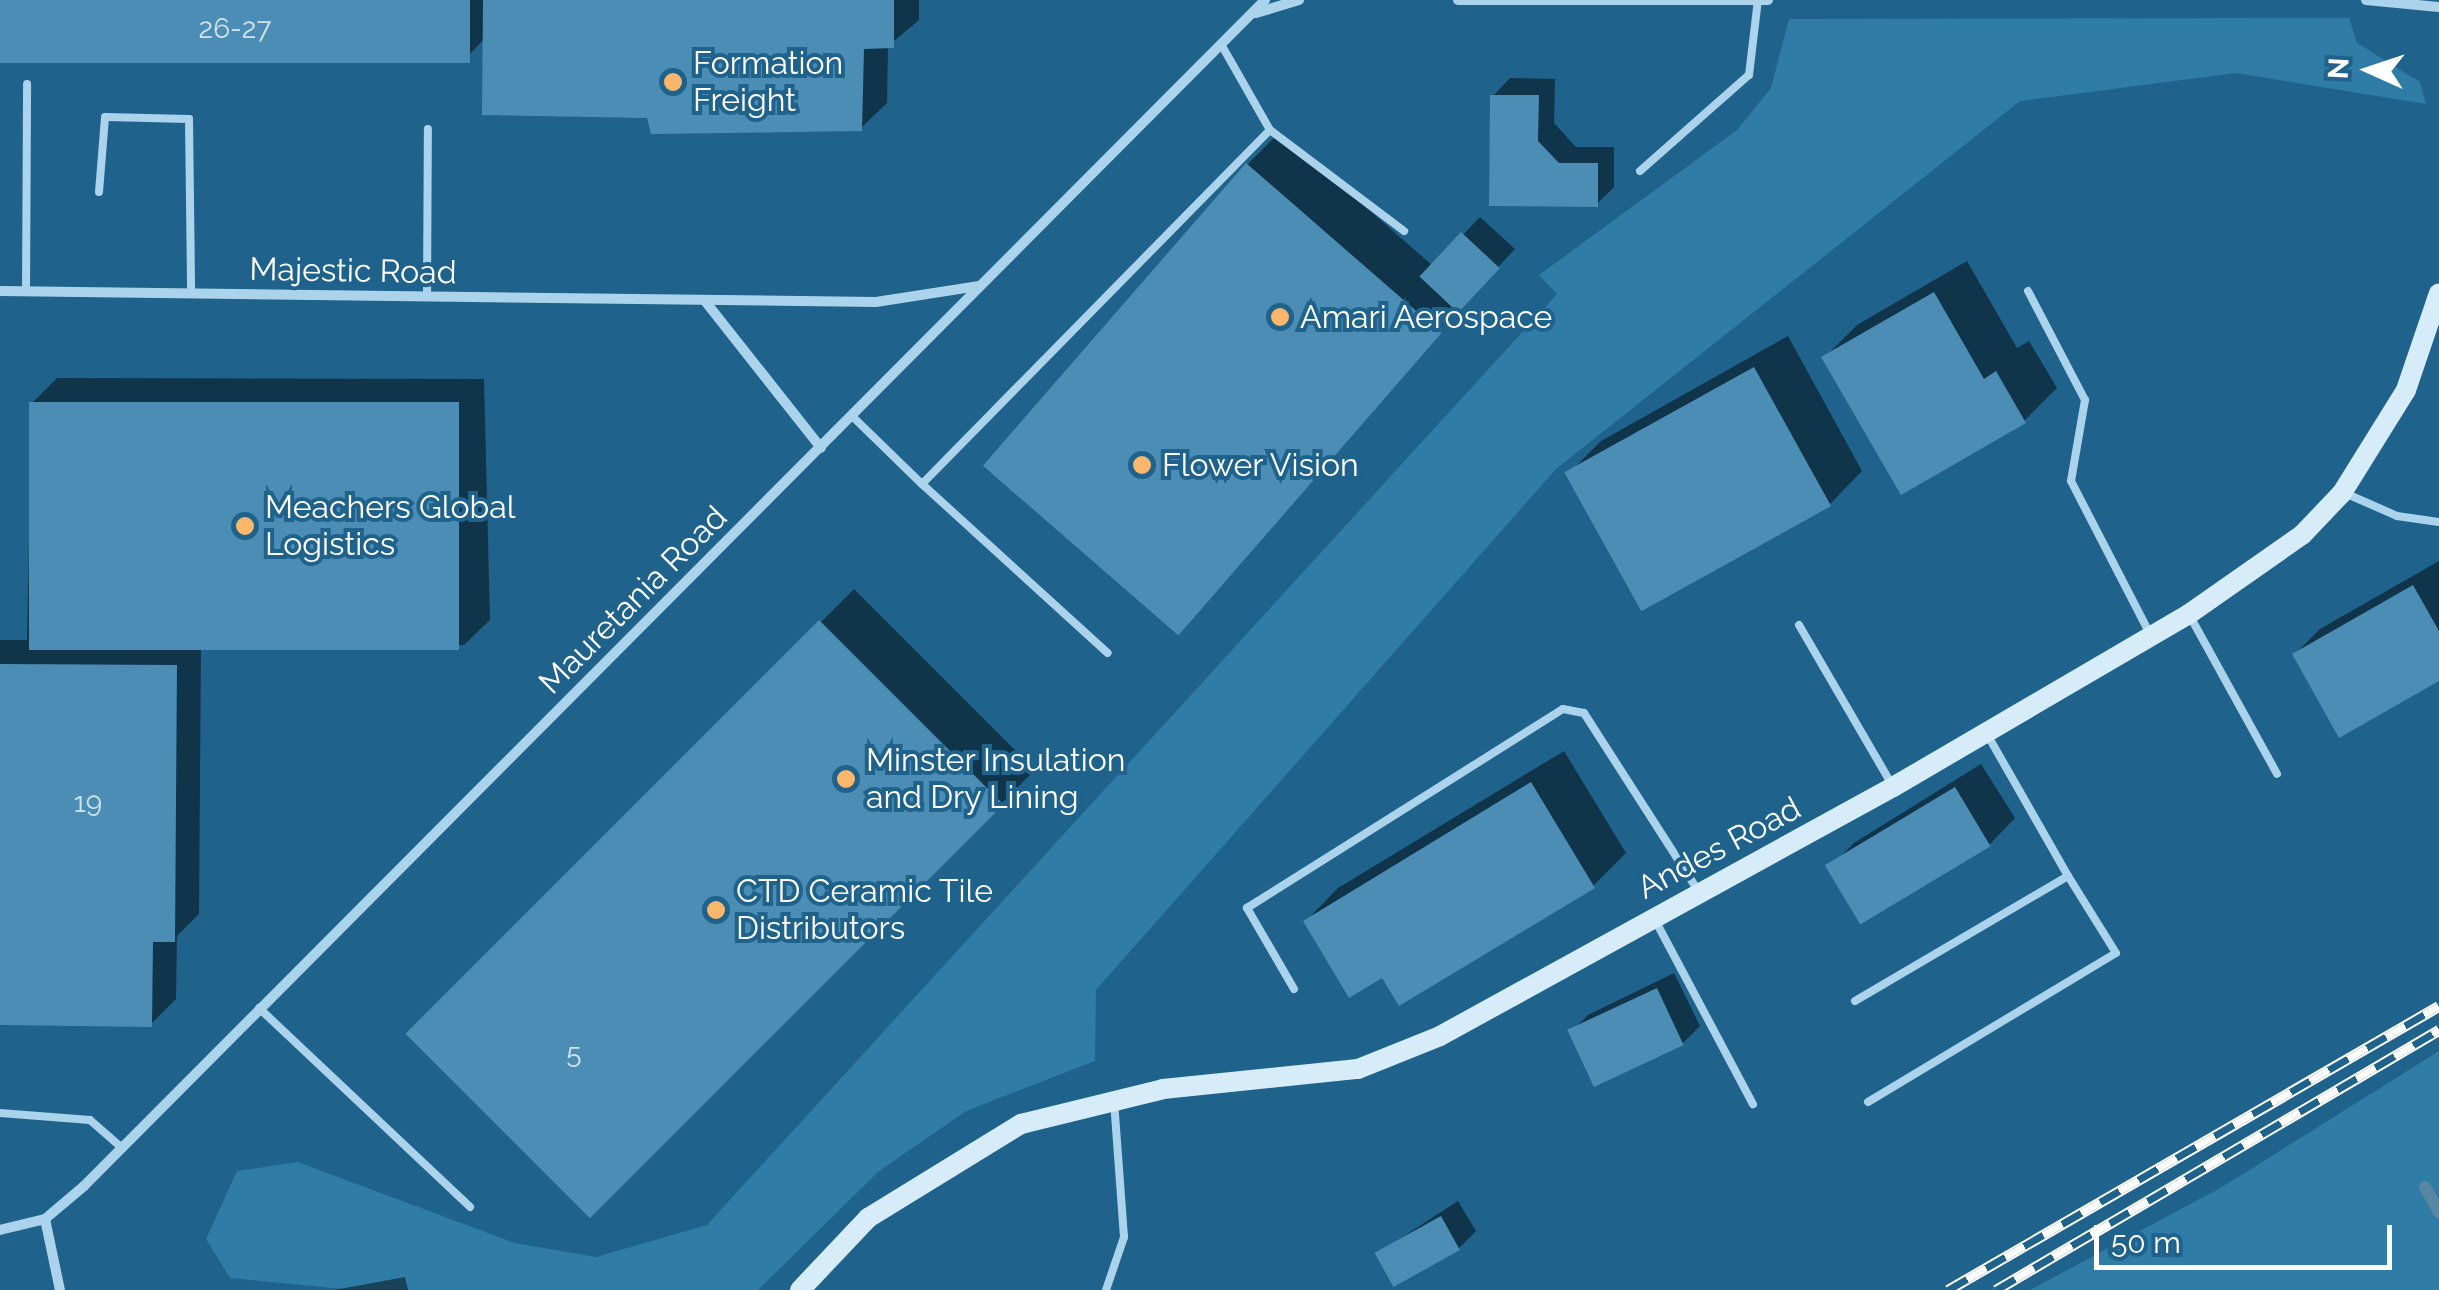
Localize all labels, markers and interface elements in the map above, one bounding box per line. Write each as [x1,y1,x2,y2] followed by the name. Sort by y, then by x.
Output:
[199,12,271,46] house number: 26-27
[2319,20,2419,120] north arrow
[693,45,843,120] place label: Formation Freight
[2322,57,2356,80] text: N
[662,71,684,93] marker: Formation Freight
[249,250,457,292] street label: Majestic Road
[1300,298,1553,336] place label: Amari Aerospace
[1269,306,1291,328] marker: Amari Aerospace
[1162,446,1360,484] place label: Flower Vision
[1131,454,1153,476] marker: Flower Vision
[265,489,515,564] place label: Meachers Global Logistics
[531,498,735,702] street label: Mauretania Road
[234,515,256,537] marker: Meachers Global Logistics
[866,742,1126,817] place label: Minster Insulation and Dry Lining
[835,768,857,790] marker: Minster Insulation and Dry Lining
[74,786,102,820] house number: 19
[1631,789,1807,907] street label: Andes Road
[736,873,994,948] place label: CTD Ceramic Tile Distributors
[705,899,727,921] marker: CTD Ceramic Tile Distributors
[566,1037,582,1071] house number: 5
[2099,1205,2396,1267] scale bar
[2111,1225,2181,1260] text: 50 m

